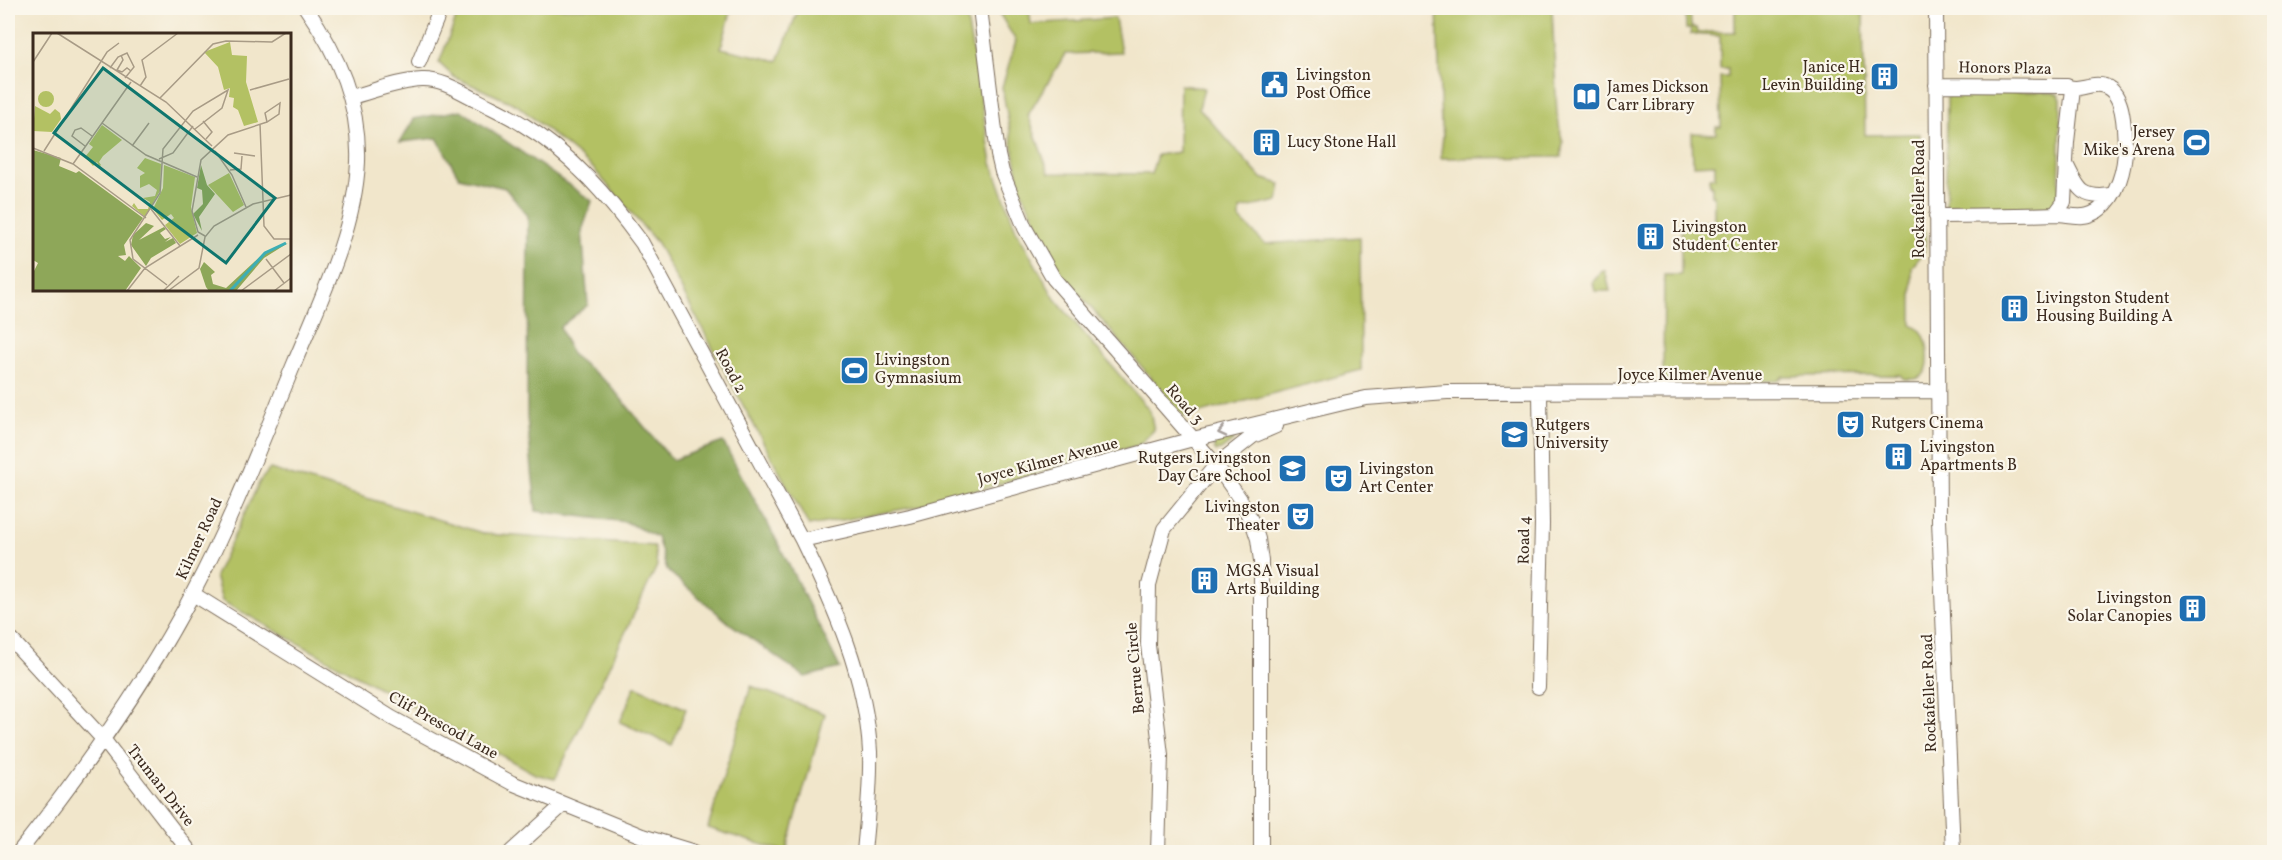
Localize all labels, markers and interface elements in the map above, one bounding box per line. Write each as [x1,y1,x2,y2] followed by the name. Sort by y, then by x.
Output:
[33,33,291,291] inset map
[1761,57,1864,97] place label: Janice H. Levin Building
[1958,57,2052,81] street label: Honors Plaza
[1869,61,1901,93] building icon: Janice H. Levin Building
[1296,65,1371,105] place label: Livingston Post Office
[1259,69,1291,101] public building icon: Livingston Post Office
[1607,77,1709,117] place label: James Dickson Carr Library
[1570,81,1602,113] library icon: James Dickson Carr Library
[2083,122,2175,162] place label: Jersey Mike's Arena
[2180,126,2212,158] sports icon: Jersey Mike's Arena
[1250,127,1282,159] building icon: Lucy Stone Hall
[1287,132,1396,154] place label: Lucy Stone Hall
[1909,140,1931,258] street label: Rockafeller Road
[1672,217,1778,257] place label: Livingston Student Center
[1635,221,1667,253] building icon: Livingston Student Center
[2036,288,2173,328] place label: Livingston Student Housing Building A
[1999,292,2031,324] building icon: Livingston Student Housing Building A
[709,345,751,397] street label: Road 2
[875,350,962,390] place label: Livingston Gymnasium
[838,354,870,386] sports icon: Livingston Gymnasium
[1618,365,1762,387] street label: Joyce Kilmer Avenue
[1160,380,1208,430] street label: Road 3
[1834,408,1866,440] theatre icon: Rutgers Cinema
[1871,413,1984,435] place label: Rutgers Cinema
[1535,415,1609,455] place label: Rutgers University
[1498,419,1530,451] school or university icon: Rutgers University
[1217,425,1227,438] one-way arrow
[975,433,1121,491] street label: Joyce Kilmer Avenue
[1920,437,2017,477] place label: Livingston Apartments B
[1883,441,1915,473] building icon: Livingston Apartments B
[1138,448,1271,488] place label: Rutgers Livingston Day Care School
[1276,452,1308,484] school or university icon: Rutgers Livingston Day Care School
[1359,459,1434,499] place label: Livingston Art Center
[1322,463,1354,495] theatre icon: Livingston Art Center
[171,494,229,584] street label: Kilmer Road
[1205,497,1280,537] place label: Livingston Theater
[1285,501,1317,533] theatre icon: Livingston Theater
[1514,515,1536,565] street label: Road 4
[1226,561,1320,601] place label: MGSA Visual Arts Building
[1189,565,1221,597] building icon: MGSA Visual Arts Building
[2067,588,2172,628] place label: Livingston Solar Canopies
[2177,592,2209,624] building icon: Livingston Solar Canopies
[1121,621,1151,715] street label: Berrue Circle
[1917,633,1943,753] street label: Rockafeller Road
[384,687,502,765] street label: Clif Prescod Lane
[121,740,199,832] street label: Truman Drive

